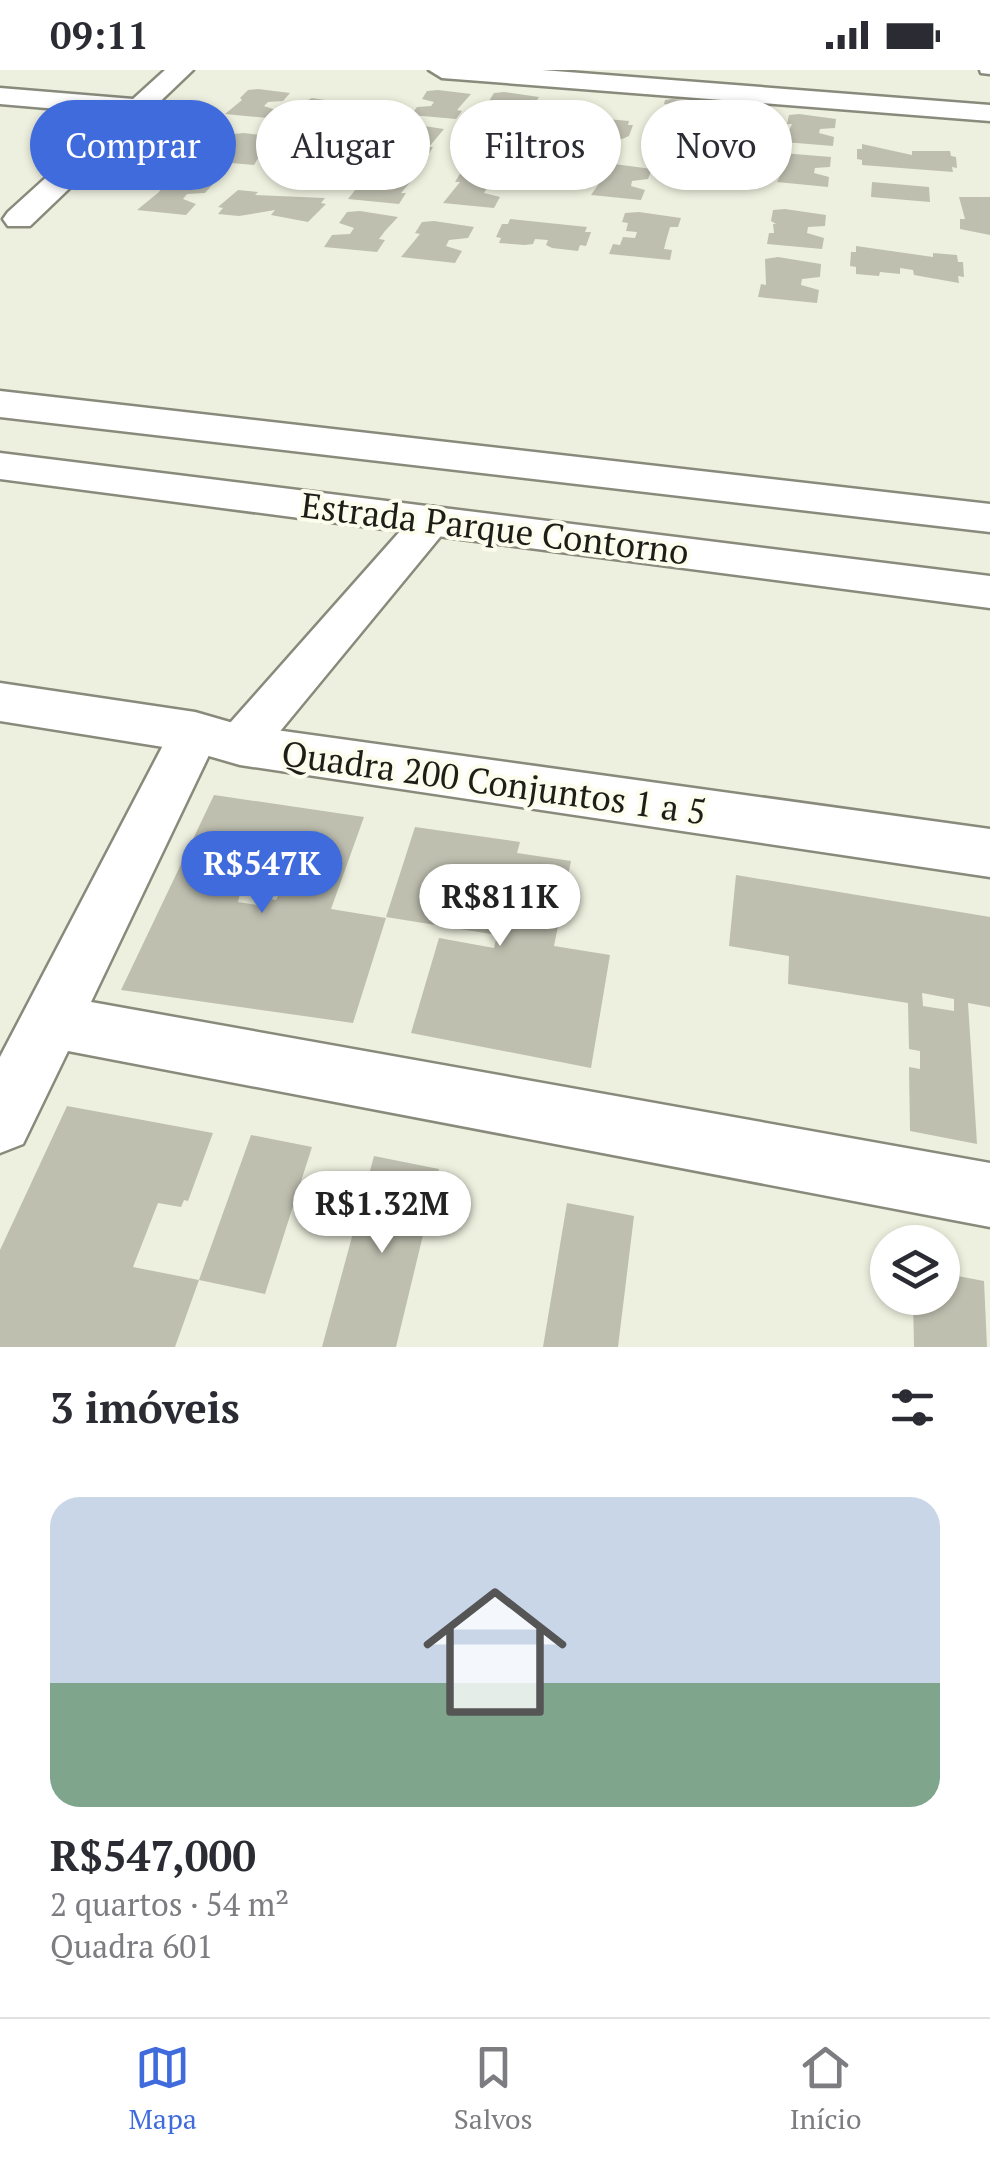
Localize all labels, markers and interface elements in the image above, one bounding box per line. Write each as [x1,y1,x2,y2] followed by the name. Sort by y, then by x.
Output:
[50,10,149,60] text: 09:11
[30,100,236,190] chip: Comprar
[256,100,430,190] chip: Alugar
[450,100,621,190] chip: Filtros
[641,100,792,190] chip: Novo
[298,481,692,575] street label: Estrada Parque Contorno
[279,729,709,835] street label: Quadra 200 Conjuntos 1 a 5
[181,831,343,916] pin: R$547K
[203,842,321,884] text: R$547K
[419,864,581,949] pin: R$811K
[441,875,559,917] text: R$811K
[290,1171,474,1256] pin: R$1.32M
[315,1182,449,1224] text: R$1.32M
[870,1225,960,1315] map controls
[870,1225,960,1315] button: layers
[50,1379,240,1435] text: 3 imóveis
[885,1380,940,1435] icon: filters
[405,1562,585,1742] icon: home
[50,1827,256,1883] text: R$547,000
[50,1883,289,1925] text: 2 quartos · 54 m²
[50,1925,213,1967] text: Quadra 601
[128,2040,197,2137] tab: Mapa
[454,2040,533,2137] tab: Salvos
[790,2040,862,2137] tab: Início

